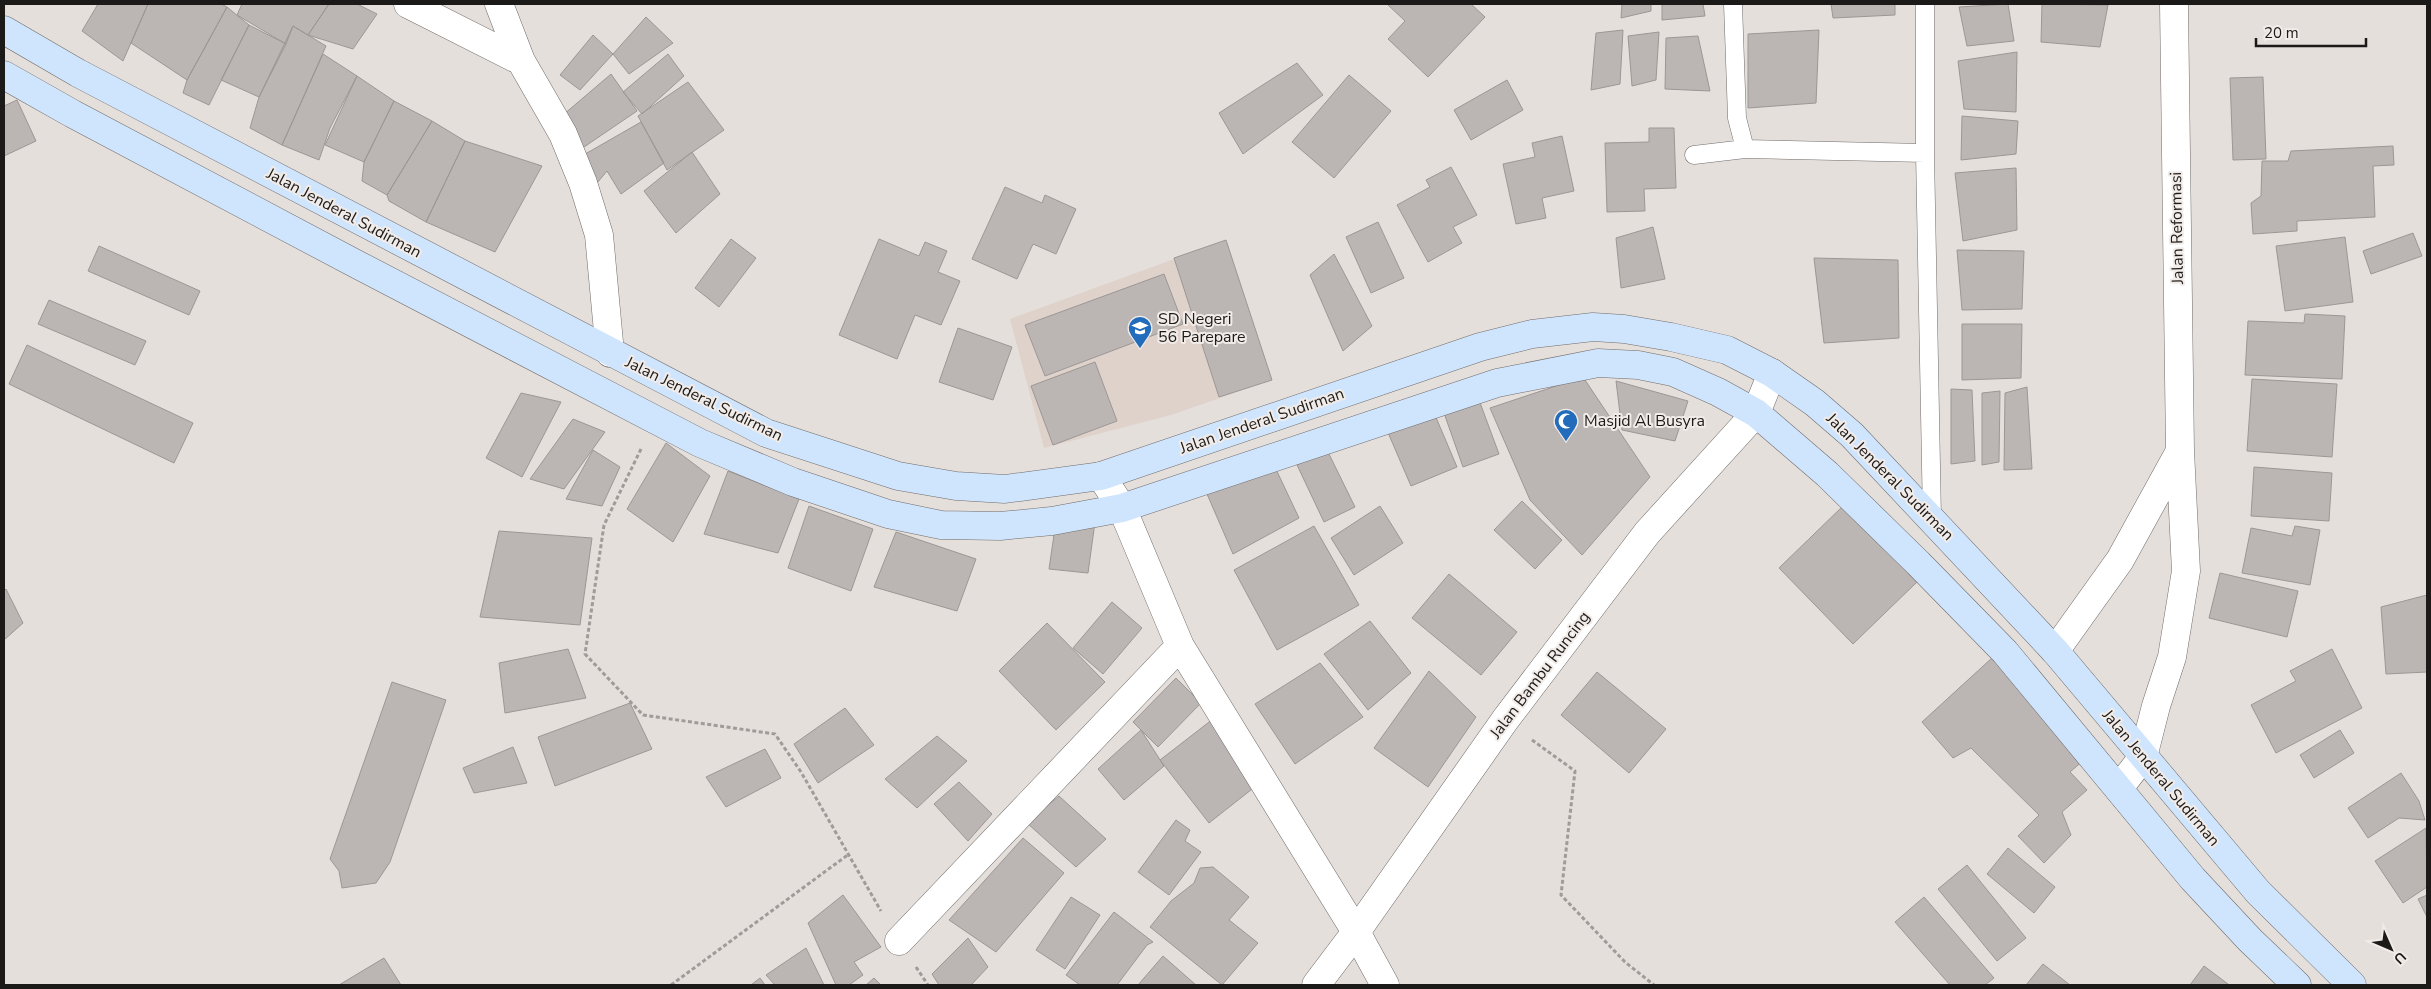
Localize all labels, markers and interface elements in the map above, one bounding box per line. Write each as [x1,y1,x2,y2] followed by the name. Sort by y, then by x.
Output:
[2256,15,2366,47] scale bar
[2264,23,2299,43] text: 20 m
[262,162,425,263] street label: Jalan Jenderal Sudirman
[2165,172,2189,285] street label: Jalan Reformasi
[1158,308,1246,348] place label: SD Negeri 56 Parepare
[1127,315,1153,349] school or university icon: SD Negeri 56 Parepare
[621,351,786,447] street label: Jalan Jenderal Sudirman
[1176,383,1347,460] street label: Jalan Jenderal Sudirman
[1553,408,1579,442] mosque icon: Masjid Al Busyra
[1821,408,1959,546] street label: Jalan Jenderal Sudirman
[1584,410,1705,432] place label: Masjid Al Busyra
[1484,607,1595,744] street label: Jalan Bambu Runcing
[2096,704,2225,851] street label: Jalan Jenderal Sudirman
[2366,924,2416,974] north arrow
[2389,947,2410,968] text: U

